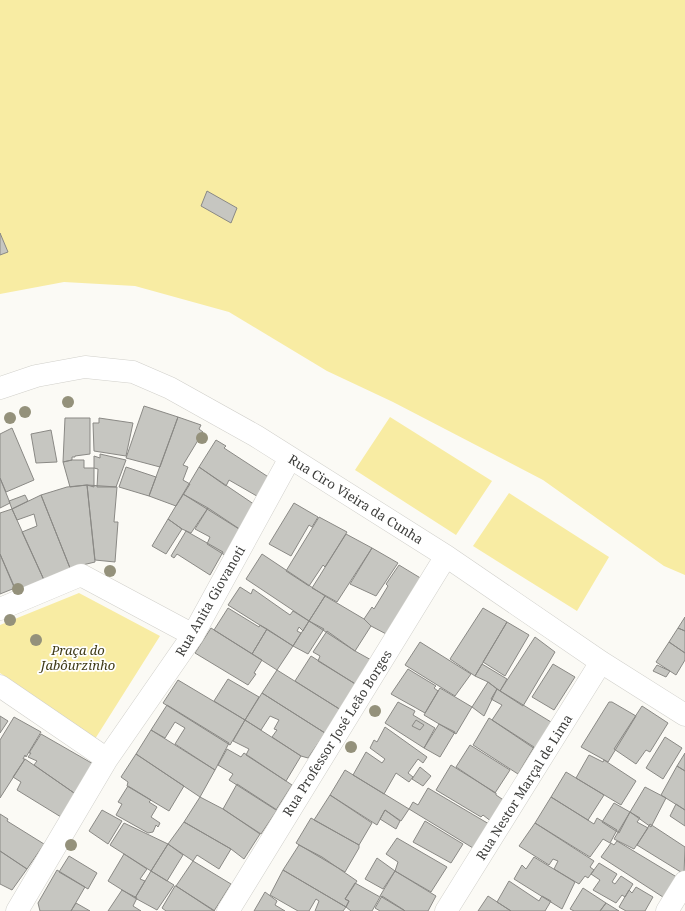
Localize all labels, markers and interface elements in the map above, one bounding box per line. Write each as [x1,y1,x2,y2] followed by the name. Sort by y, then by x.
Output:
[285,450,427,548] street label: Rua Ciro Vieira da Cunha
[171,542,249,660] street label: Rua Anita Giovanoti
[38,641,115,674] park label: Praça do Jabôurzinho
[278,646,396,820] street label: Rua Professor José Leão Borges
[472,711,576,863] street label: Rua Nestor Marçal de Lima

